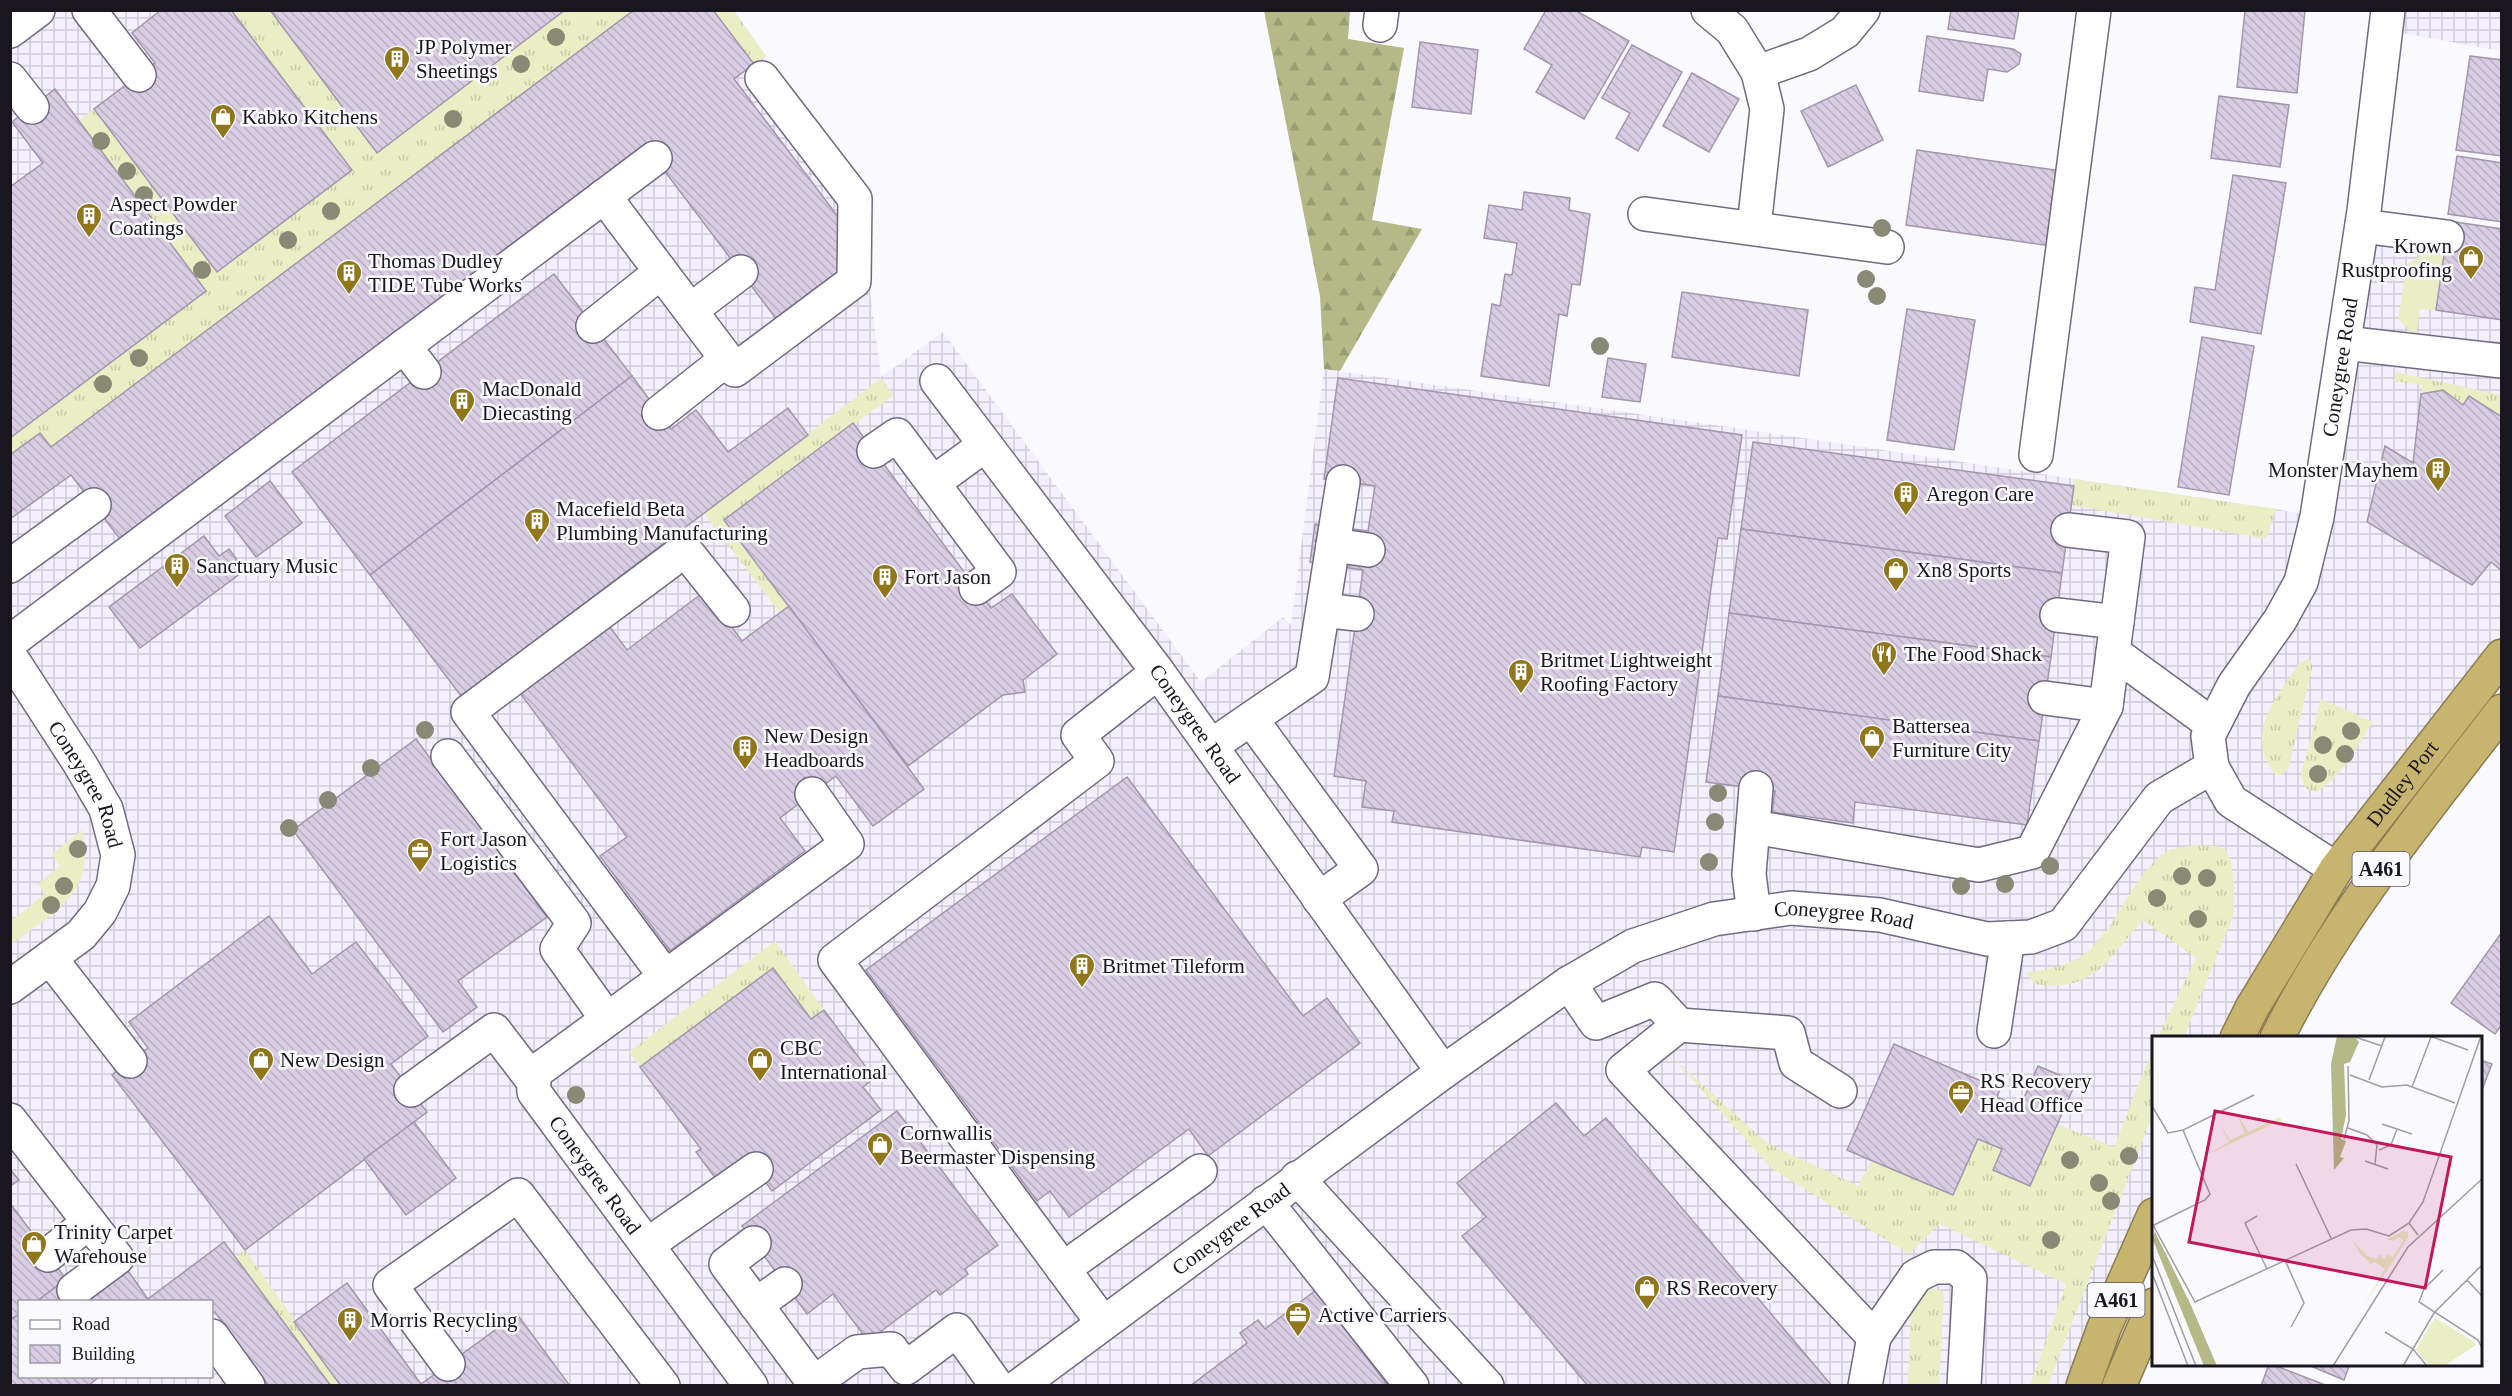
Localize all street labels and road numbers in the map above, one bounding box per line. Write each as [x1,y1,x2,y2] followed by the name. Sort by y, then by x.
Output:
[2317,295,2363,439] street label: Coneygree Road
[1144,660,1246,788] street label: Coneygree Road
[43,716,128,851] street label: Coneygree Road
[2362,736,2443,831] street label: Dudley Port
[2352,852,2410,886] road number: A461
[1772,896,1916,934] street label: Coneygree Road
[544,1111,646,1239] street label: Coneygree Road
[1168,1177,1295,1280] street label: Coneygree Road
[2088,1283,2144,1317] road number: A461

